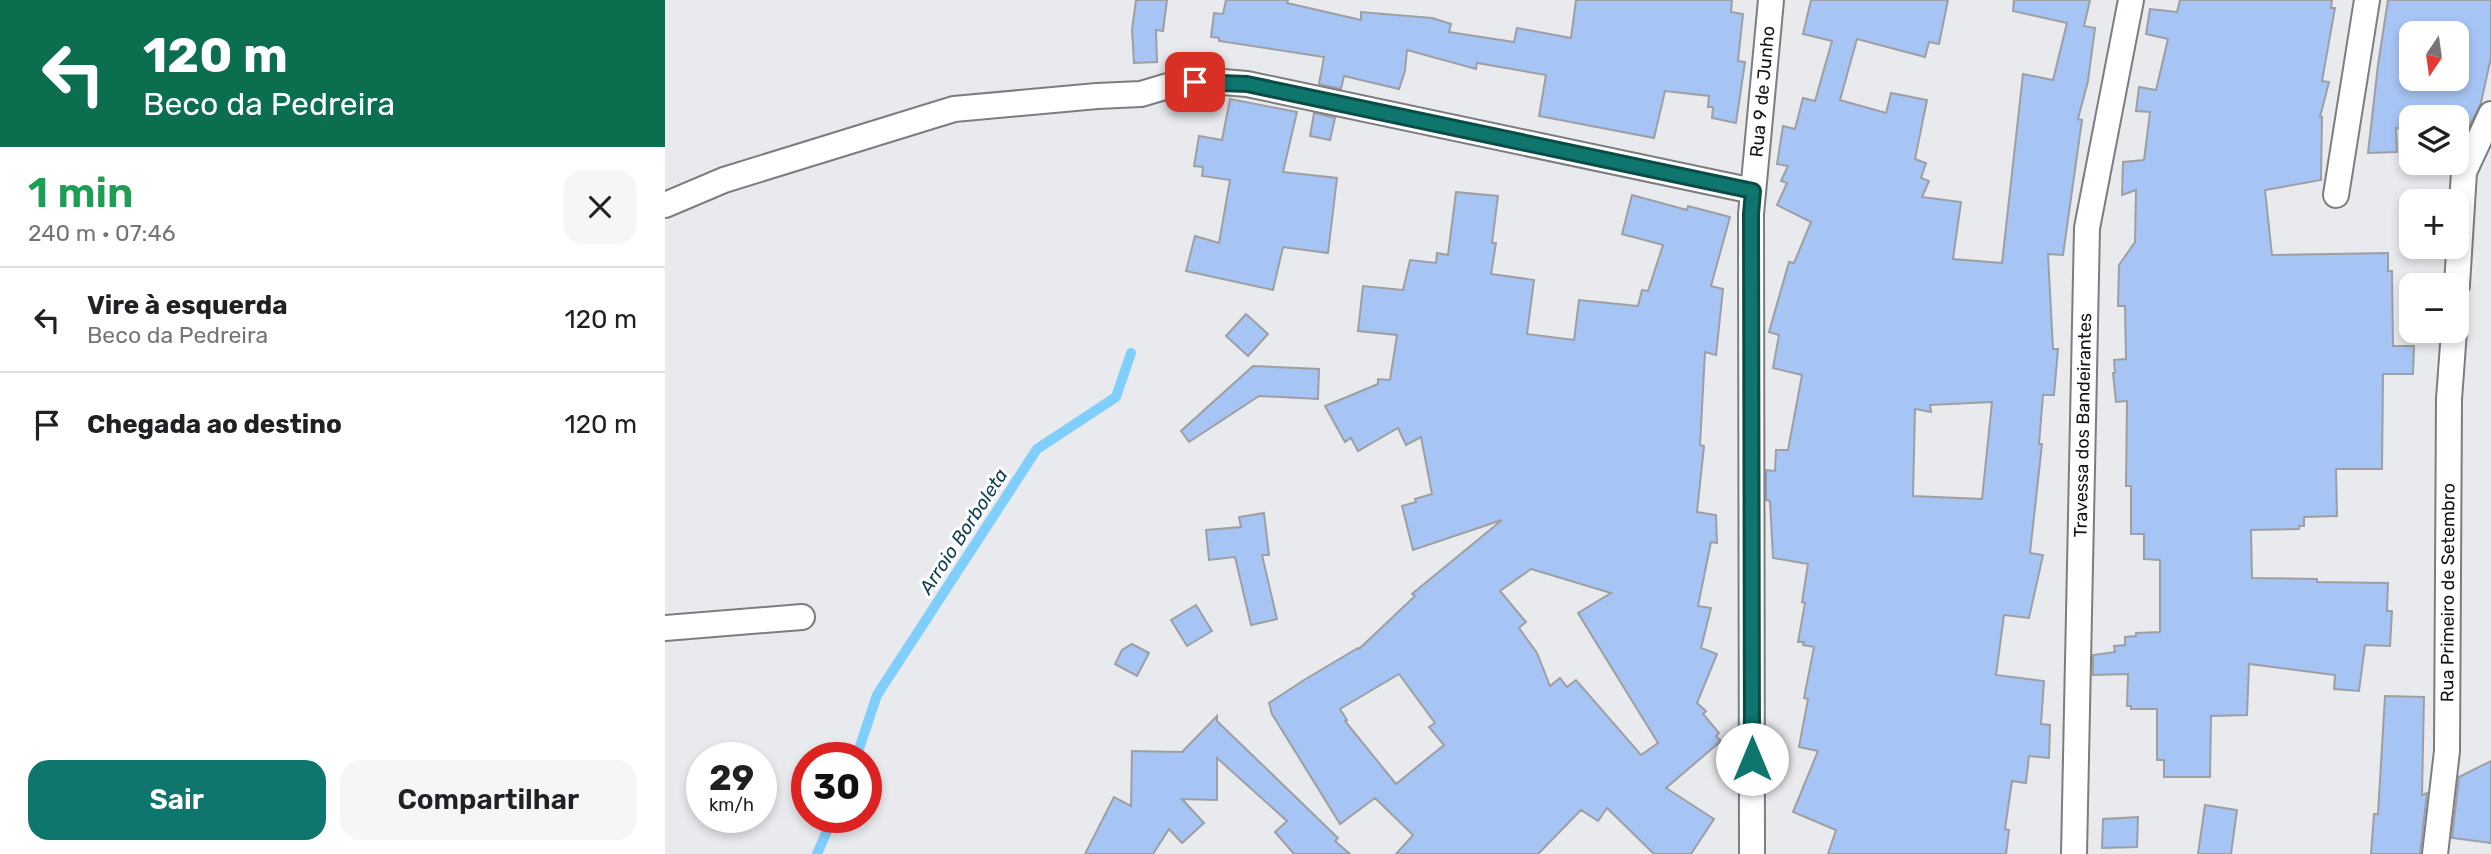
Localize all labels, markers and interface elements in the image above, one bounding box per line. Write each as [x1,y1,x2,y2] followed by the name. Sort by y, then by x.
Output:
[2399,21,2469,91] north arrow
[2399,21,2469,343] map controls
[1745,25,1780,158] street label: Rua 9 de Junho
[143,26,288,84] text: 120 m
[28,28,119,119] icon: left
[1165,52,1225,112] pin
[1176,63,1214,101] icon: arrive
[143,85,395,123] text: Beco da Pedreira
[2399,105,2469,175] button: layers
[28,168,134,218] text: 1 min
[563,170,637,244] button: close
[2399,189,2469,259] button: +
[28,219,176,247] text: 240 m · 07:46
[2399,273,2469,343] button: −
[87,290,288,321] text: Vire à esquerda
[28,301,66,339] icon: left
[565,304,637,335] text: 120 m
[2070,313,2096,537] street label: Travessa dos Bandeirantes
[87,321,268,349] text: Beco da Pedreira
[28,406,66,444] icon: arrive
[87,409,342,440] text: Chegada ao destino
[565,409,637,440] text: 120 m
[914,464,1013,599] water label: Arroio Borboleta
[2436,483,2460,702] street label: Rua Primeiro de Setembro
[1715,722,1789,796] position arrow
[791,742,882,833] speed limit sign: 30
[709,757,754,799] text: 29
[28,760,326,840] button: Sair
[340,760,637,840] button: Compartilhar
[709,794,754,816] text: km/h

